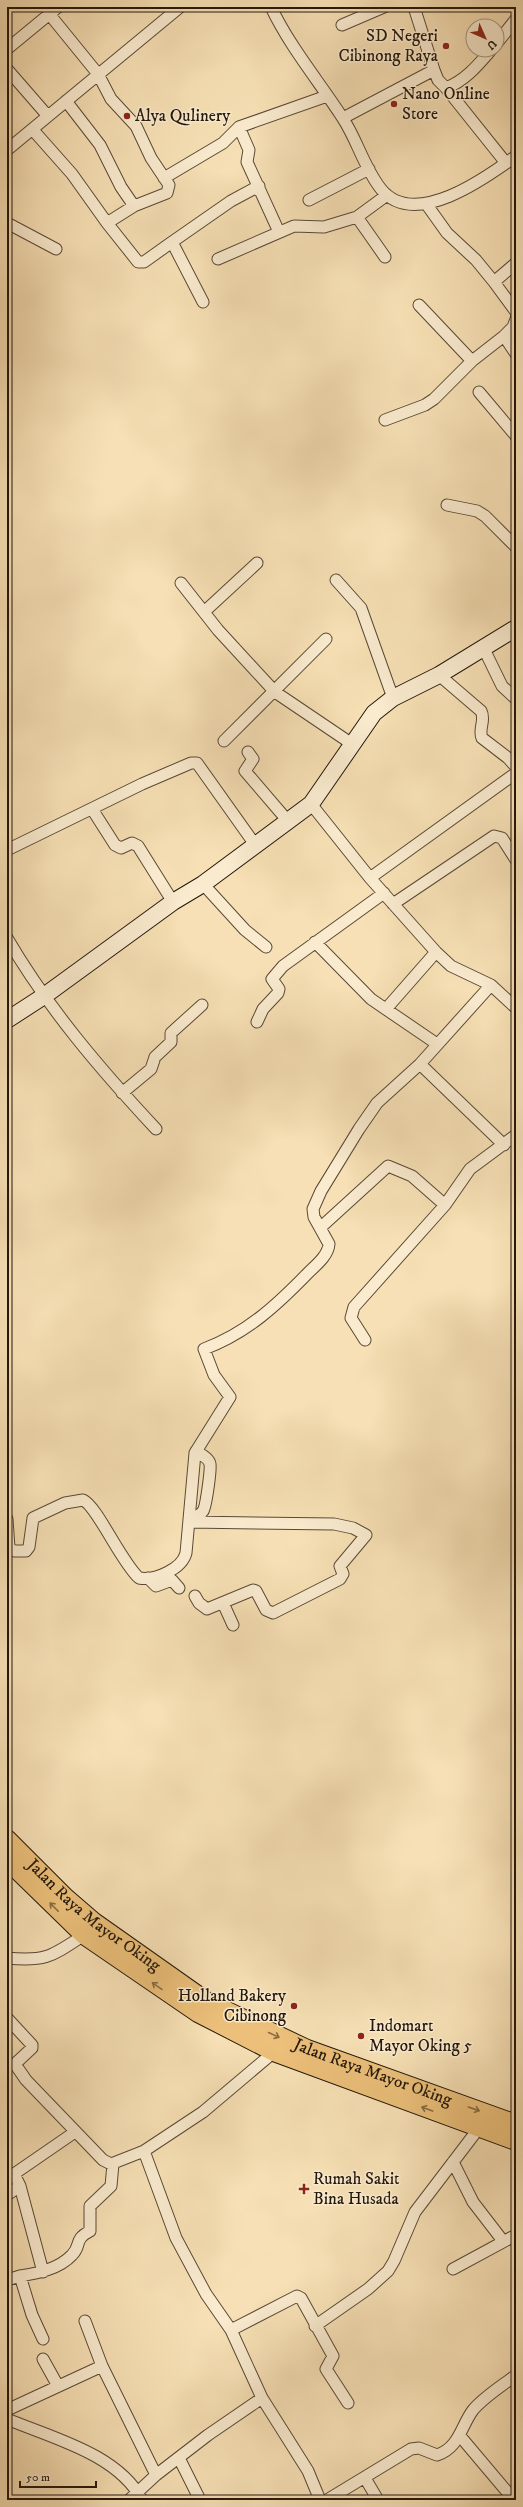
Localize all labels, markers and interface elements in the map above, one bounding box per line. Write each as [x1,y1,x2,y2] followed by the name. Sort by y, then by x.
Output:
[465,18,505,58] north arrow
[338,25,439,67] place label: SD Negeri Cibinong Raya
[483,36,499,53] text: U
[441,41,451,51] marker: SD Negeri Cibinong Raya
[402,83,490,125] place label: Nano Online Store
[389,99,399,109] marker: Nano Online Store
[135,105,231,127] place label: Alya Qulinery
[122,111,132,121] marker: Alya Qulinery
[21,1853,166,1977] street label: Jalan Raya Mayor Oking
[49,1902,59,1912] one-way arrow
[151,1982,162,1990] one-way arrow
[178,1985,287,2027] place label: Holland Bakery Cibinong
[289,2001,299,2011] marker: Holland Bakery Cibinong
[369,2015,472,2057] place label: Indomart Mayor Oking 5
[356,2031,366,2041] marker: Indomart Mayor Oking 5
[267,2032,279,2039] one-way arrow
[288,2032,456,2111] street label: Jalan Raya Mayor Oking
[420,2105,433,2112] one-way arrow
[468,2106,480,2114] one-way arrow
[313,2168,400,2210] place label: Rumah Sakit Bina Husada
[298,2183,310,2195] marker: Rumah Sakit Bina Husada
[20,2463,96,2489] scale bar
[26,2470,50,2485] text: 50 m

